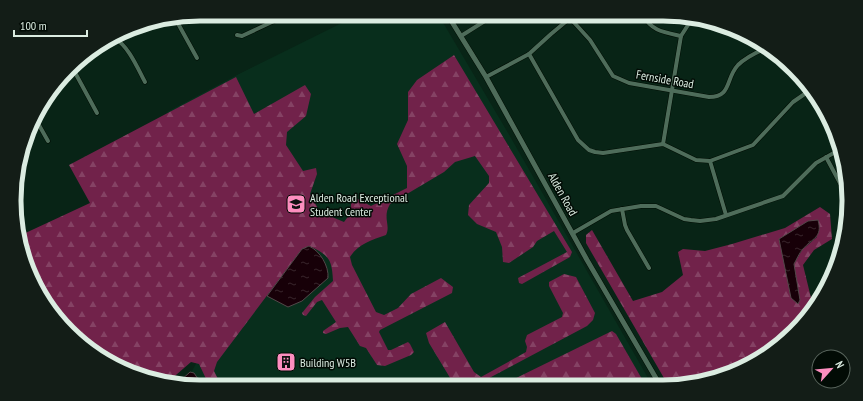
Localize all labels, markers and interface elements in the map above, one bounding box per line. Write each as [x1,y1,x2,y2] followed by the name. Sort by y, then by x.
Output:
[14,12,87,38] scale bar
[20,18,47,33] text: 100 m
[635,67,695,91] street label: Fernside Road
[545,170,581,218] street label: Alden Road
[310,190,408,219] place label: Alden Road Exceptional Student Center
[285,193,307,215] school or university icon: Alden Road Exceptional Student Center
[811,349,851,389] north arrow
[275,351,297,373] building icon: Building W5B
[300,355,356,370] place label: Building W5B
[832,359,848,370] text: N

